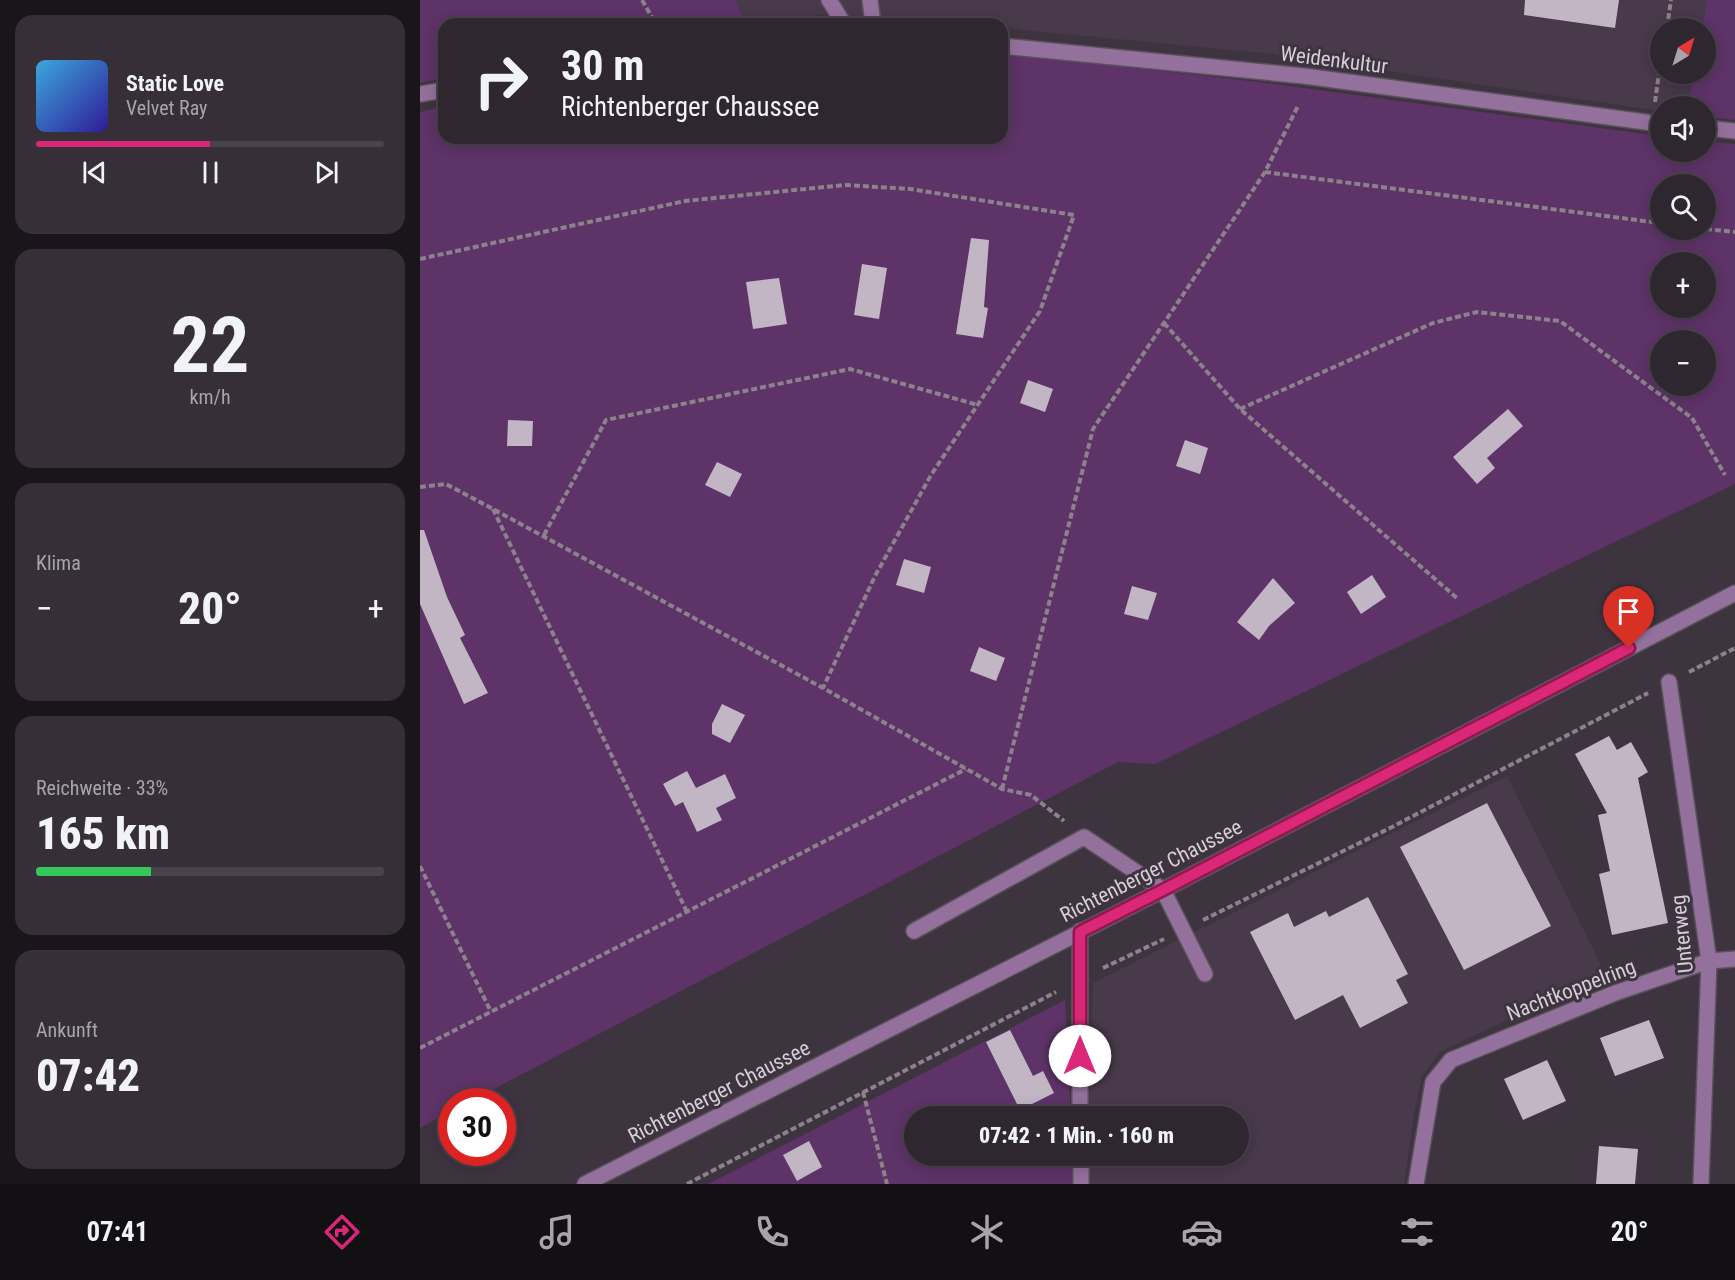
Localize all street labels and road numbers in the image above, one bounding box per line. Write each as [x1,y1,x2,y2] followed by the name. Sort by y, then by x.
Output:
[1279,42,1389,78] street label: Weidenkultur
[1056,815,1246,927] street label: Richtenberger Chaussee
[1666,894,1698,974] street label: Unterweg
[1503,954,1639,1026] street label: Nachtkoppelring
[624,1036,814,1148] street label: Richtenberger Chaussee

